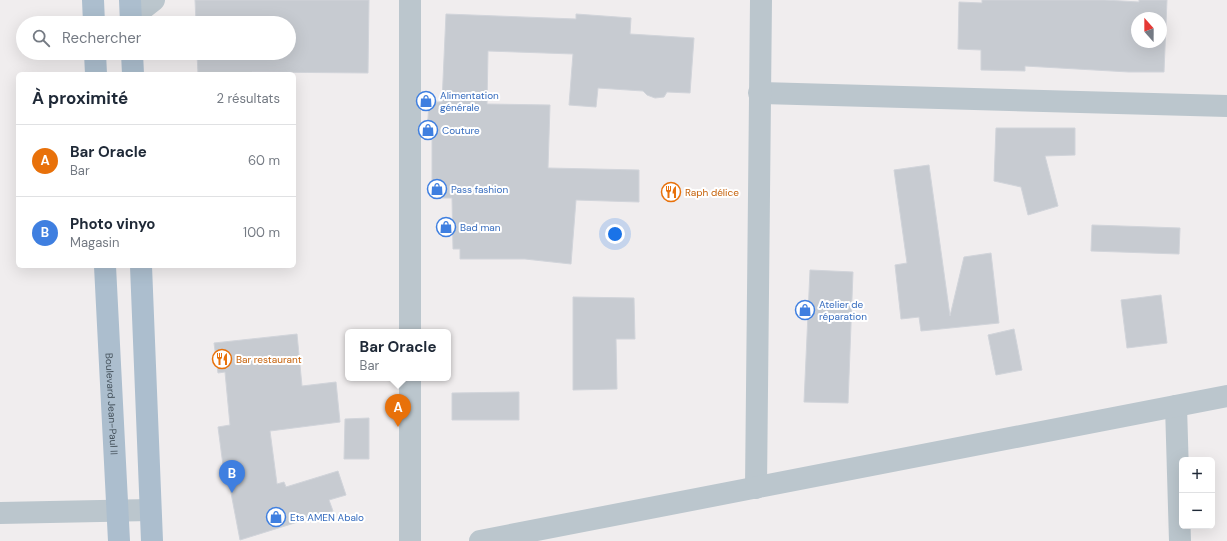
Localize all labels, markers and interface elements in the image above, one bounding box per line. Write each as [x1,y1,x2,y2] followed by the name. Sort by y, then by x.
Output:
[1131,12,1167,48] north arrow
[16,16,296,60] search box
[30,27,52,49] icon: search
[62,28,141,48] text: Rechercher
[32,87,128,109] text: À proximité
[440,89,499,114] place label: Alimentation générale
[217,90,280,107] text: 2 résultats
[415,90,437,112] shop icon: Alimentation générale
[417,119,439,141] shop icon: Couture
[442,124,480,137] place label: Couture
[70,142,147,162] text: Bar Oracle
[40,152,50,169] text: A
[248,152,280,169] text: 60 m
[70,162,90,179] text: Bar
[426,178,448,200] shop icon: Pass fashion
[660,181,682,203] restaurant icon: Raph délice
[451,183,508,196] place label: Pass fashion
[685,186,739,199] place label: Raph délice
[70,214,155,234] text: Photo vinyo
[435,216,457,238] shop icon: Bad man
[460,221,501,234] place label: Bad man
[41,224,49,241] text: B
[243,224,280,241] text: 100 m
[605,224,625,244] your location
[70,234,119,251] text: Magasin
[819,298,867,323] place label: Atelier de réparation
[794,299,816,321] shop icon: Atelier de réparation
[345,329,451,381] popup
[360,337,436,357] text: Bar Oracle
[211,348,233,370] restaurant icon: Bar restaurant
[102,353,121,455] street label: Boulevard Jean-Paul II
[236,353,302,366] place label: Bar restaurant
[360,357,379,374] text: Bar
[385,394,411,427] pin: A
[1179,457,1215,529] map controls
[1179,457,1215,493] button: +
[219,460,245,493] pin: B
[1179,493,1215,529] button: −
[265,506,287,528] shop icon: Ets AMEN Abalo
[290,511,364,524] place label: Ets AMEN Abalo

